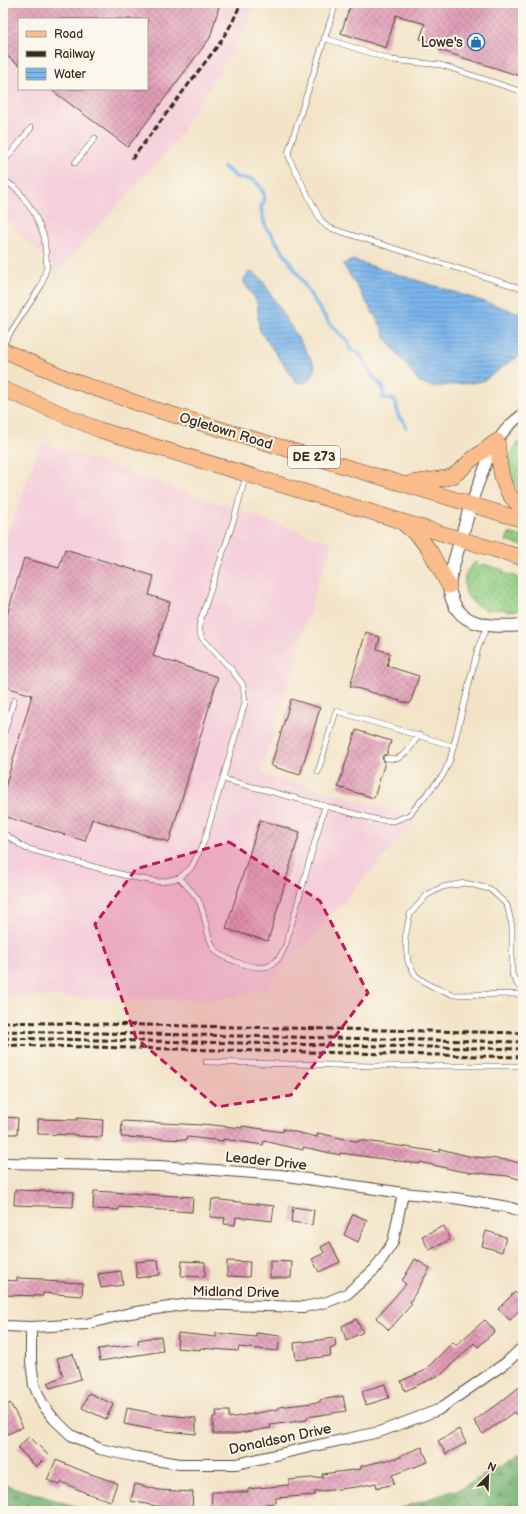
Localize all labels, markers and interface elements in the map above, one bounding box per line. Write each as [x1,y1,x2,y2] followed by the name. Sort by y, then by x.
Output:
[18,18,148,90] legend
[54,27,83,42] text: Road
[466,32,486,52] shop icon: Lowe's
[421,34,463,51] place label: Lowe's
[54,47,96,62] text: Railway
[54,67,86,82] text: Water
[177,409,275,453] street label: Ogletown Road
[288,446,340,468] road number: DE 273
[224,1148,308,1174] street label: Leader Drive
[192,1283,280,1301] street label: Midland Drive
[227,1420,333,1458] street label: Donaldson Drive
[468,1456,508,1496] north arrow
[485,1460,498,1475] text: N

